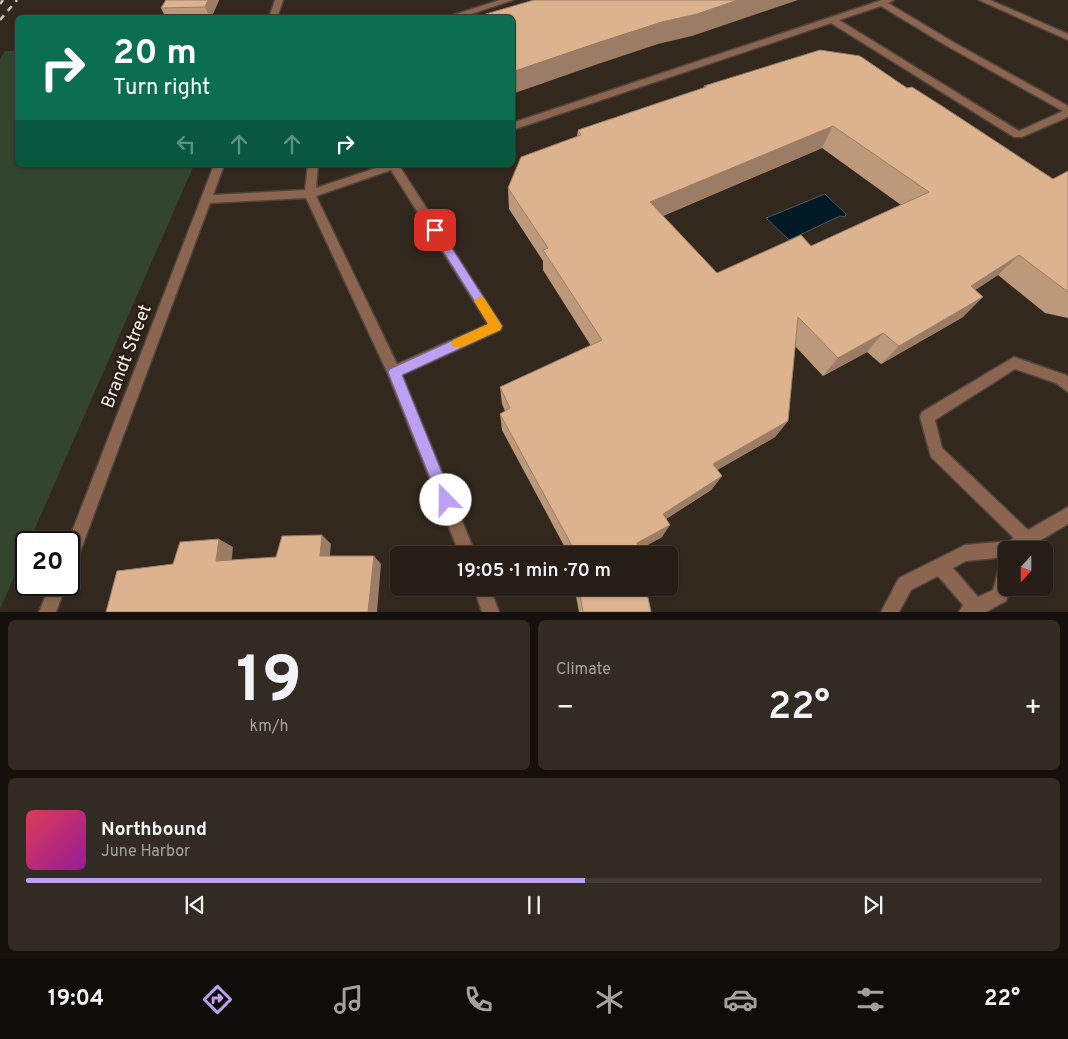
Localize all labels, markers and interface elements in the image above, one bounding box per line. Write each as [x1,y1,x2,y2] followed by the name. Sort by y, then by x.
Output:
[113,32,197,76] text: 20 m
[30,35,95,100] icon: right
[113,75,210,102] text: Turn right
[172,130,200,158] icon: left
[225,130,253,158] icon: ahead
[278,130,306,158] icon: ahead
[331,130,359,158] icon: right
[414,209,456,251] pin
[421,216,449,244] icon: arrive
[97,301,158,412] street label: Brandt Street
[419,473,471,525] position arrow
[15,531,80,596] speed limit sign: 20
[998,541,1052,596] north arrow
[998,541,1053,596] map controls
[457,559,611,583] text: 19:05 · 1 min · 70 m
[236,643,302,725] text: 19
[556,660,611,680] text: Climate
[768,684,830,733] text: 22°
[556,691,574,727] text: −
[1024,691,1042,727] text: +
[250,717,288,737] text: km/h
[101,818,207,842] text: Northbound
[101,842,190,862] text: June Harbor
[181,891,209,919] icon: previous
[520,891,548,919] icon: pause
[859,891,887,919] icon: next
[200,982,235,1017] icon: directions
[331,982,366,1017] icon: music
[461,982,496,1017] icon: phone
[592,982,627,1017] icon: climate
[723,982,758,1017] icon: car
[853,982,888,1017] icon: filters
[48,986,104,1013] text: 19:04
[984,986,1020,1013] text: 22°

